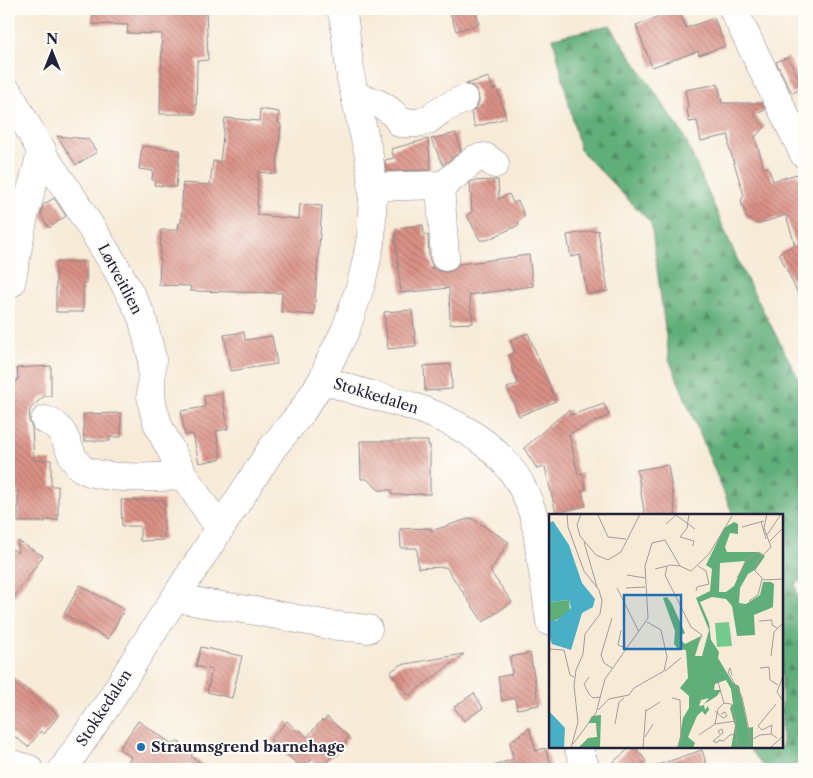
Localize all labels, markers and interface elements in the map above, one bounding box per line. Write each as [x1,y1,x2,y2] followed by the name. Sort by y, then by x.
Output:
[28,28,78,78] north arrow
[46,30,58,48] text: N
[94,240,147,318] street label: Løtveitlien
[331,374,422,418] street label: Stokkedalen
[549,514,783,748] inset map
[72,665,136,750] street label: Stokkedalen
[151,737,345,756] place label: Straumsgrend barnehage
[135,741,147,753] marker: Straumsgrend barnehage

